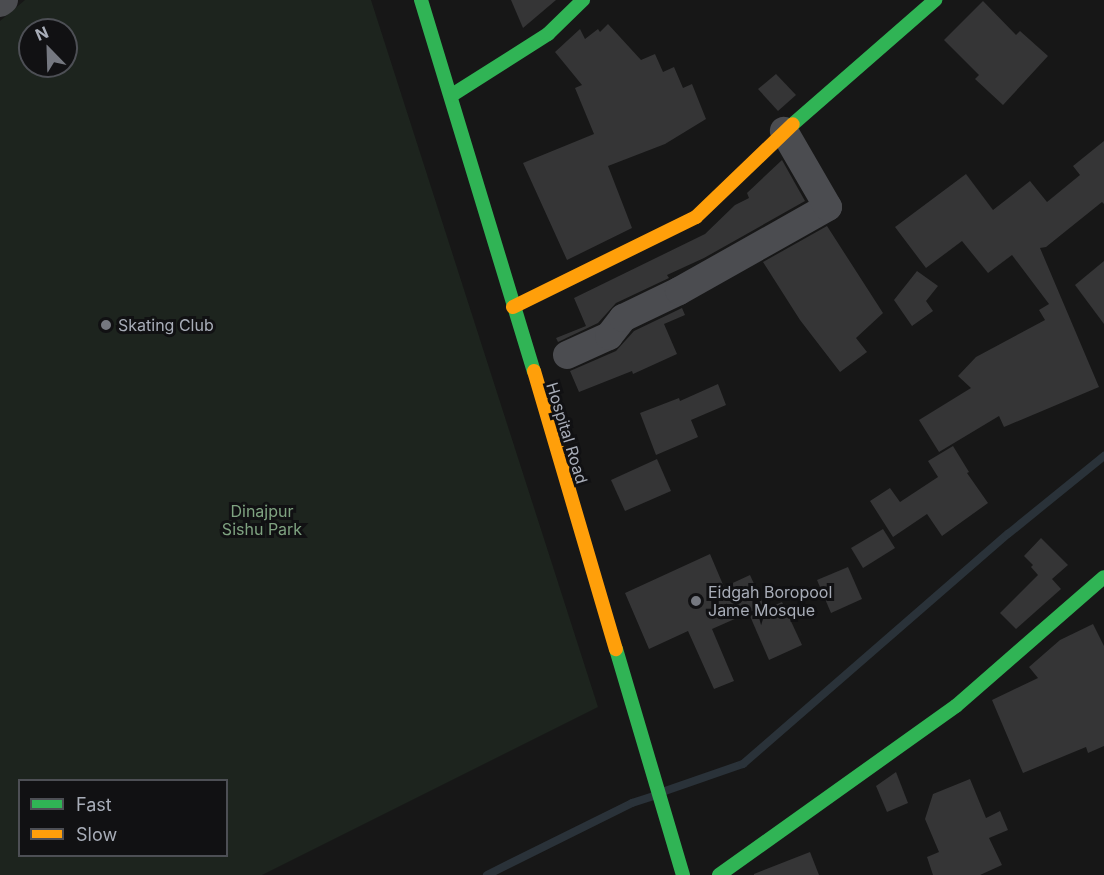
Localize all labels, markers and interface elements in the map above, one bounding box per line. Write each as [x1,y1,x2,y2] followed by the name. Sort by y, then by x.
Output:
[18,18,78,78] north arrow
[32,22,51,45] text: N
[118,315,214,335] place label: Skating Club
[99,318,113,332] marker: Skating Club
[542,380,592,486] street label: Hospital Road
[222,501,302,539] park label: Dinajpur Sishu Park
[708,582,832,620] place label: Eidgah Boropool Jame Mosque
[689,594,703,608] marker: Eidgah Boropool Jame Mosque
[18,779,228,857] legend
[76,794,112,815] text: Fast
[76,824,117,845] text: Slow

